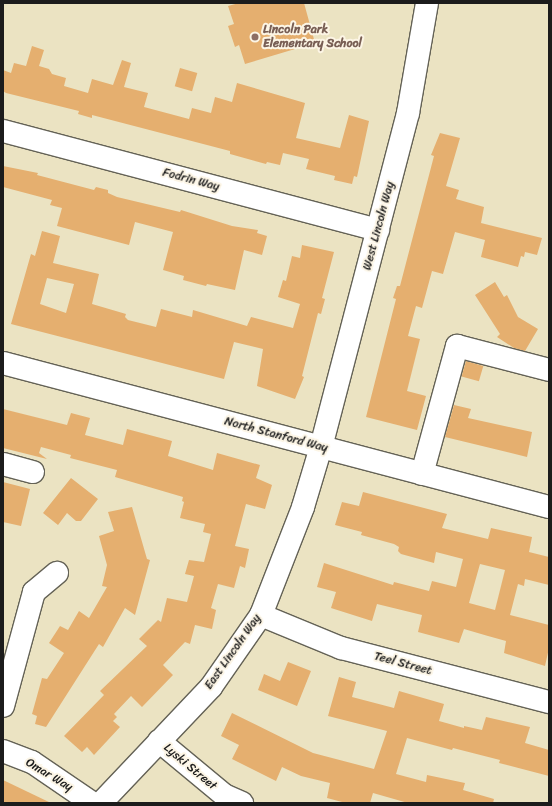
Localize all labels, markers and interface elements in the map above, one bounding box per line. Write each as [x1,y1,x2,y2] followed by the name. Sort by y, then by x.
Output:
[263,23,362,51] place label: Lincoln Park Elementary School
[250,32,260,42] marker: Lincoln Park Elementary School
[161,165,221,195] street label: Fodrin Way
[360,180,398,272] street label: West Lincoln Way
[223,414,329,456] street label: North Stanford Way
[202,612,264,692] street label: East Lincoln Way
[372,649,434,679] street label: Teel Street
[160,741,220,793] street label: Lyski Street
[23,755,75,795] street label: Omar Way

